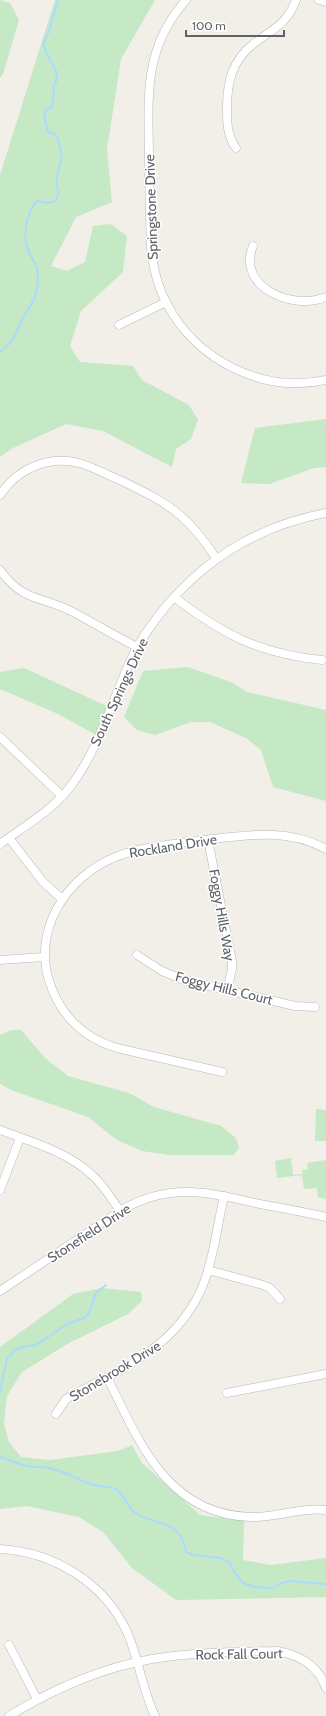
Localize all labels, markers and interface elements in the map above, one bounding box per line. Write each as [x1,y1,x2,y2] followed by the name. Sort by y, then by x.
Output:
[186,12,284,38] scale bar
[192,18,226,33] text: 100 m
[140,154,162,260] street label: Springstone Drive
[86,635,152,749] street label: South Springs Drive
[128,830,218,862] street label: Rockland Drive
[205,868,239,962] street label: Foggy Hills Way
[174,967,275,1009] street label: Foggy Hills Court
[44,1199,134,1267] street label: Stonefield Drive
[66,1337,164,1405] street label: Stonebrook Drive
[195,1644,283,1664] street label: Rock Fall Court

